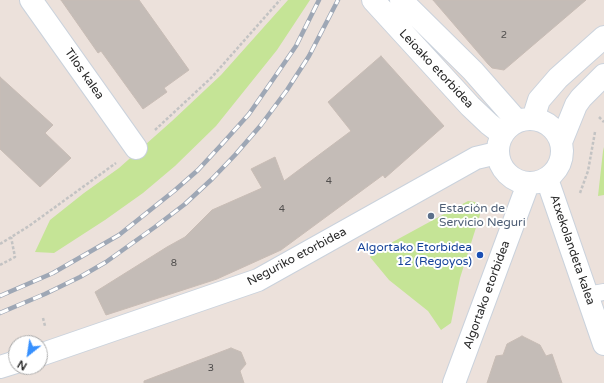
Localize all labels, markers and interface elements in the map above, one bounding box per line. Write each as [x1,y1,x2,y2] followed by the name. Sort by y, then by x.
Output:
[396,27,476,111] street label: Leioako etorbidea
[501,29,507,41] house number: 2
[61,46,107,102] street label: Tilos kalea
[326,175,332,187] house number: 4
[546,193,598,307] street label: Atxekolandeta kalea
[439,202,526,230] place label: Estación de Servicio Neguri
[279,203,285,215] house number: 4
[426,211,436,221] marker: Estación de Servicio Neguri
[245,225,349,289] street label: Neguriko etorbidea
[461,239,513,351] street label: Algortako etorbidea
[357,241,472,269] place label: Algortako Etorbidea 12 (Regoyos)
[475,250,485,260] marker: Algortako Etorbidea 12 (Regoyos)
[171,257,177,269] house number: 8
[8,335,48,375] north arrow
[15,357,29,373] text: N
[208,362,214,374] house number: 3

